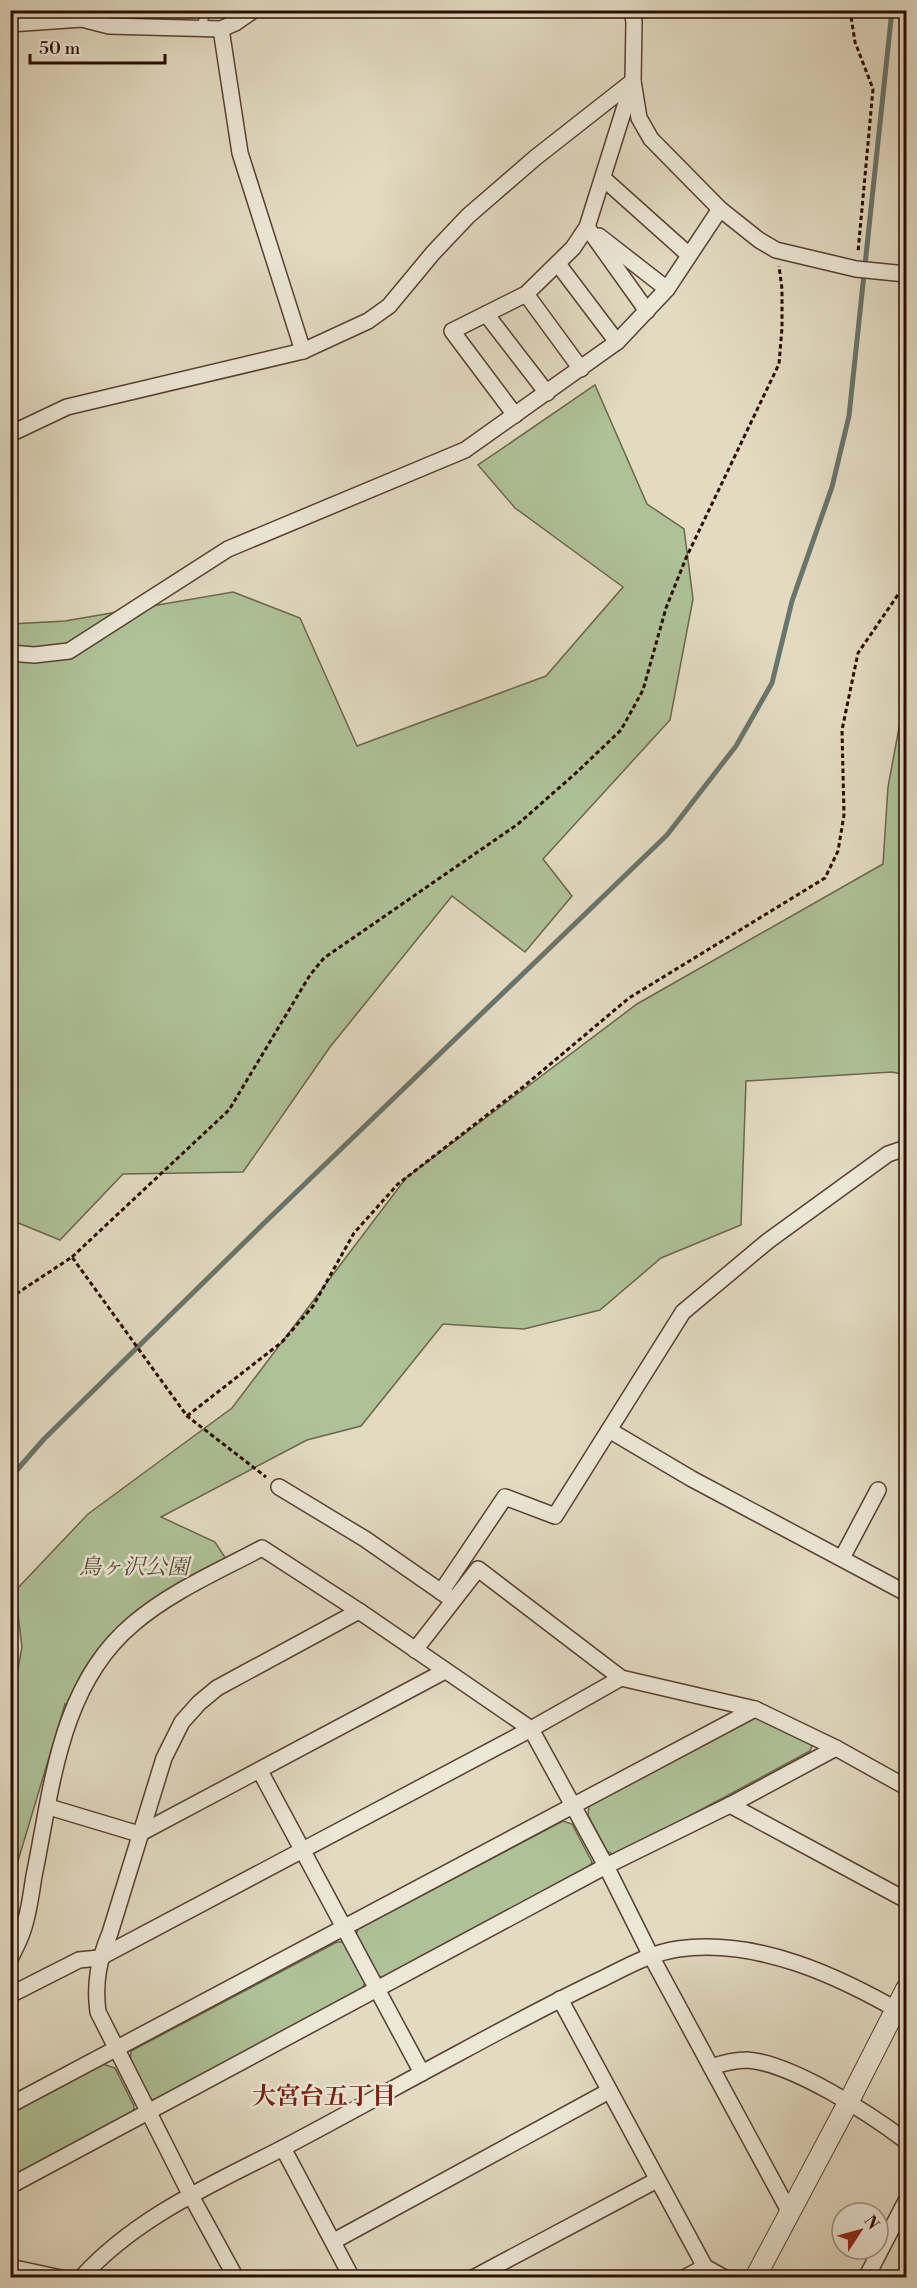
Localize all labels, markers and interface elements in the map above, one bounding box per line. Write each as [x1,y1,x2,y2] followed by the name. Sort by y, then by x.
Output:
[30,27,165,65] scale bar
[39,37,81,60] text: 50 m
[79,1554,192,1581] park label: 鳥ヶ沢公園
[252,2082,396,2112] district label: 大宮台五丁目
[830,2201,890,2261] north arrow
[860,2212,883,2234] text: N

